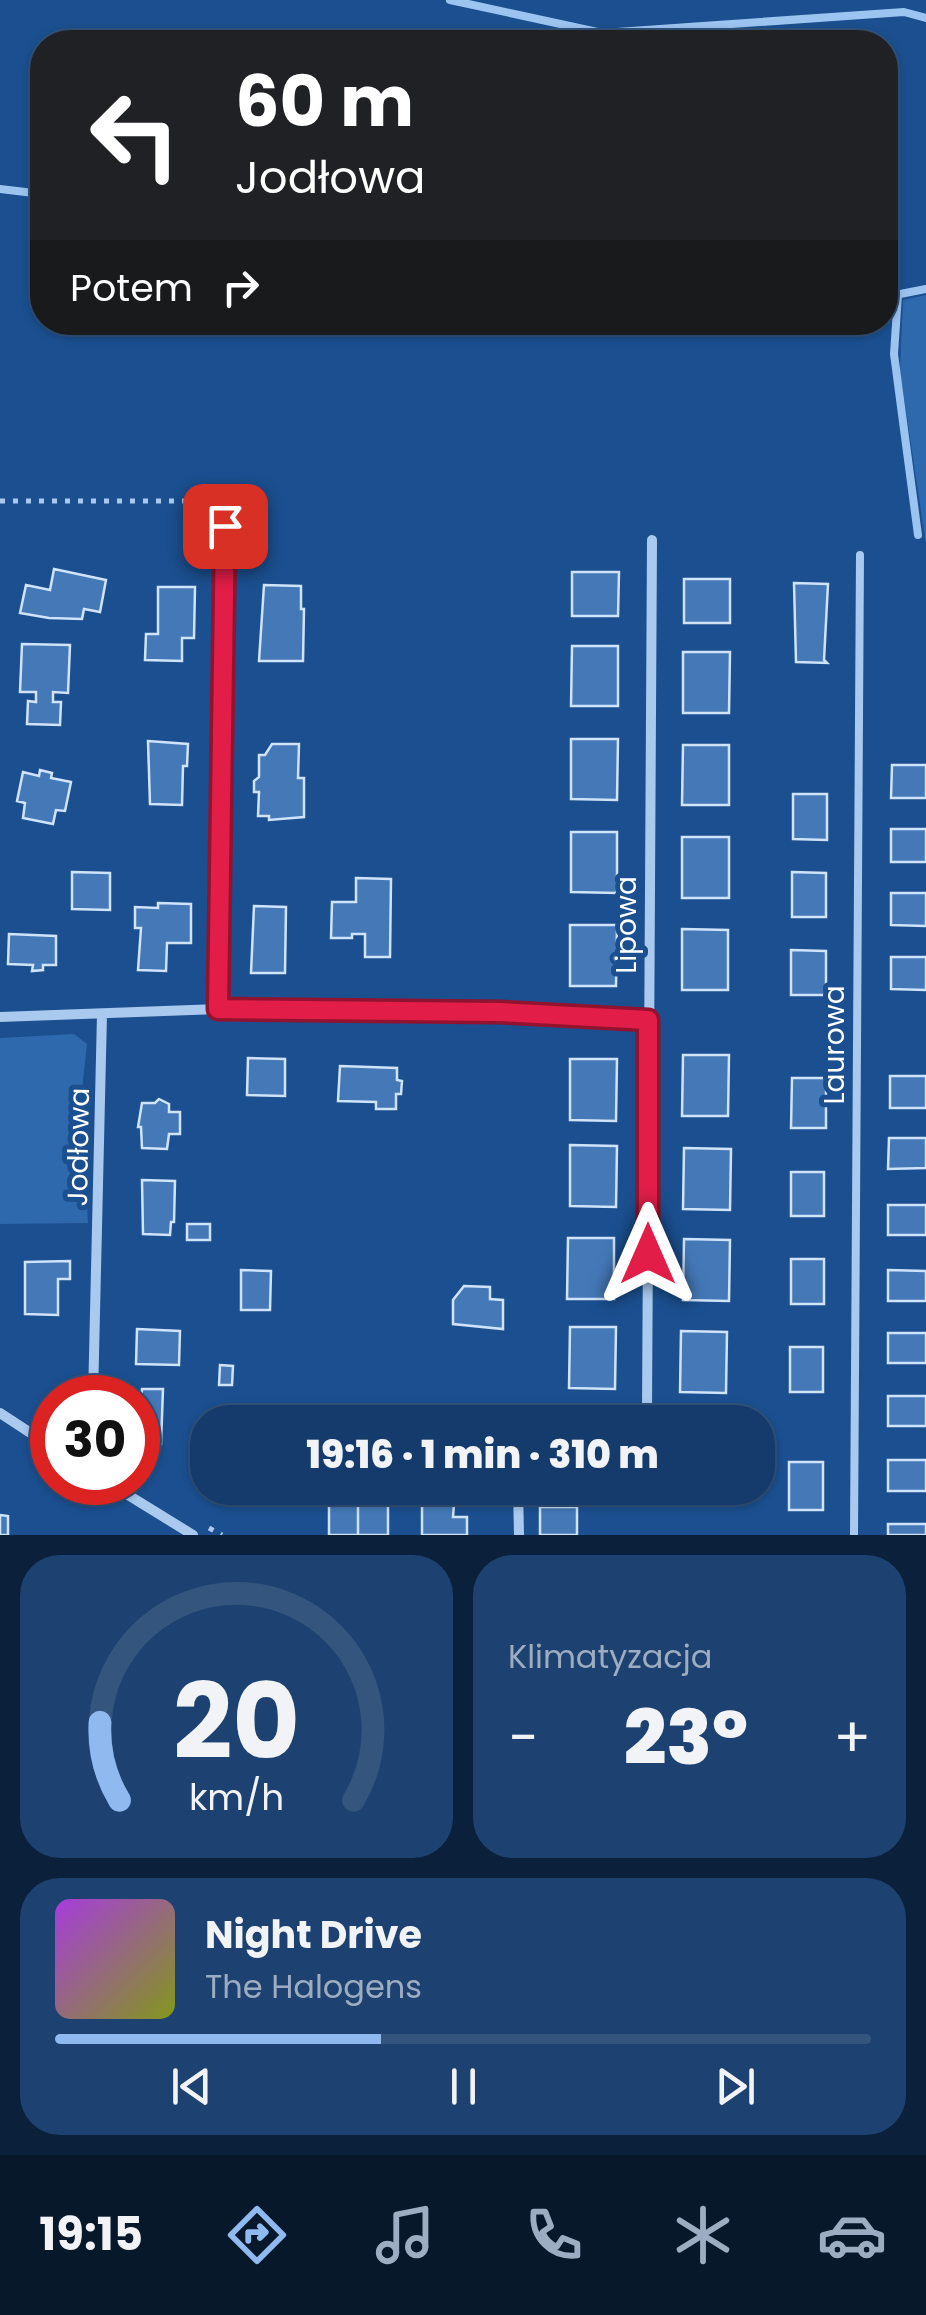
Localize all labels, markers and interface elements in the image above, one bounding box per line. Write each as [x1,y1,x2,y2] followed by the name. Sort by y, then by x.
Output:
[235,52,414,151] text: 60 m
[70,70,200,200] icon: left
[235,146,426,209] text: Jodłowa
[213,260,268,315] icon: right
[70,261,193,314] text: Potem
[183,484,268,569] pin
[198,499,253,554] icon: arrive
[607,876,646,974] street label: Lipowa
[815,985,854,1105] street label: Laurowa
[58,1087,99,1207] street label: Jodłowa
[596,1202,700,1306] position arrow
[30,1375,160,1505] speed limit sign: 30
[306,1428,659,1481] text: 19:16 · 1 min · 310 m
[508,1634,712,1679] text: Klimatyzacja
[173,1649,300,1794] text: 20
[624,1685,748,1790] text: 23°
[508,1699,538,1776] text: −
[833,1699,871,1776] text: +
[189,1772,284,1823] text: km/h
[205,1908,422,1961] text: Night Drive
[205,1964,422,2009] text: The Halogens
[164,2059,219,2114] icon: previous
[436,2059,491,2114] icon: pause
[708,2059,763,2114] icon: next
[222,2200,292,2270] icon: directions
[370,2200,440,2270] icon: music
[519,2200,589,2270] icon: phone
[668,2200,738,2270] icon: climate
[817,2200,887,2270] icon: car
[39,2203,143,2266] text: 19:15

